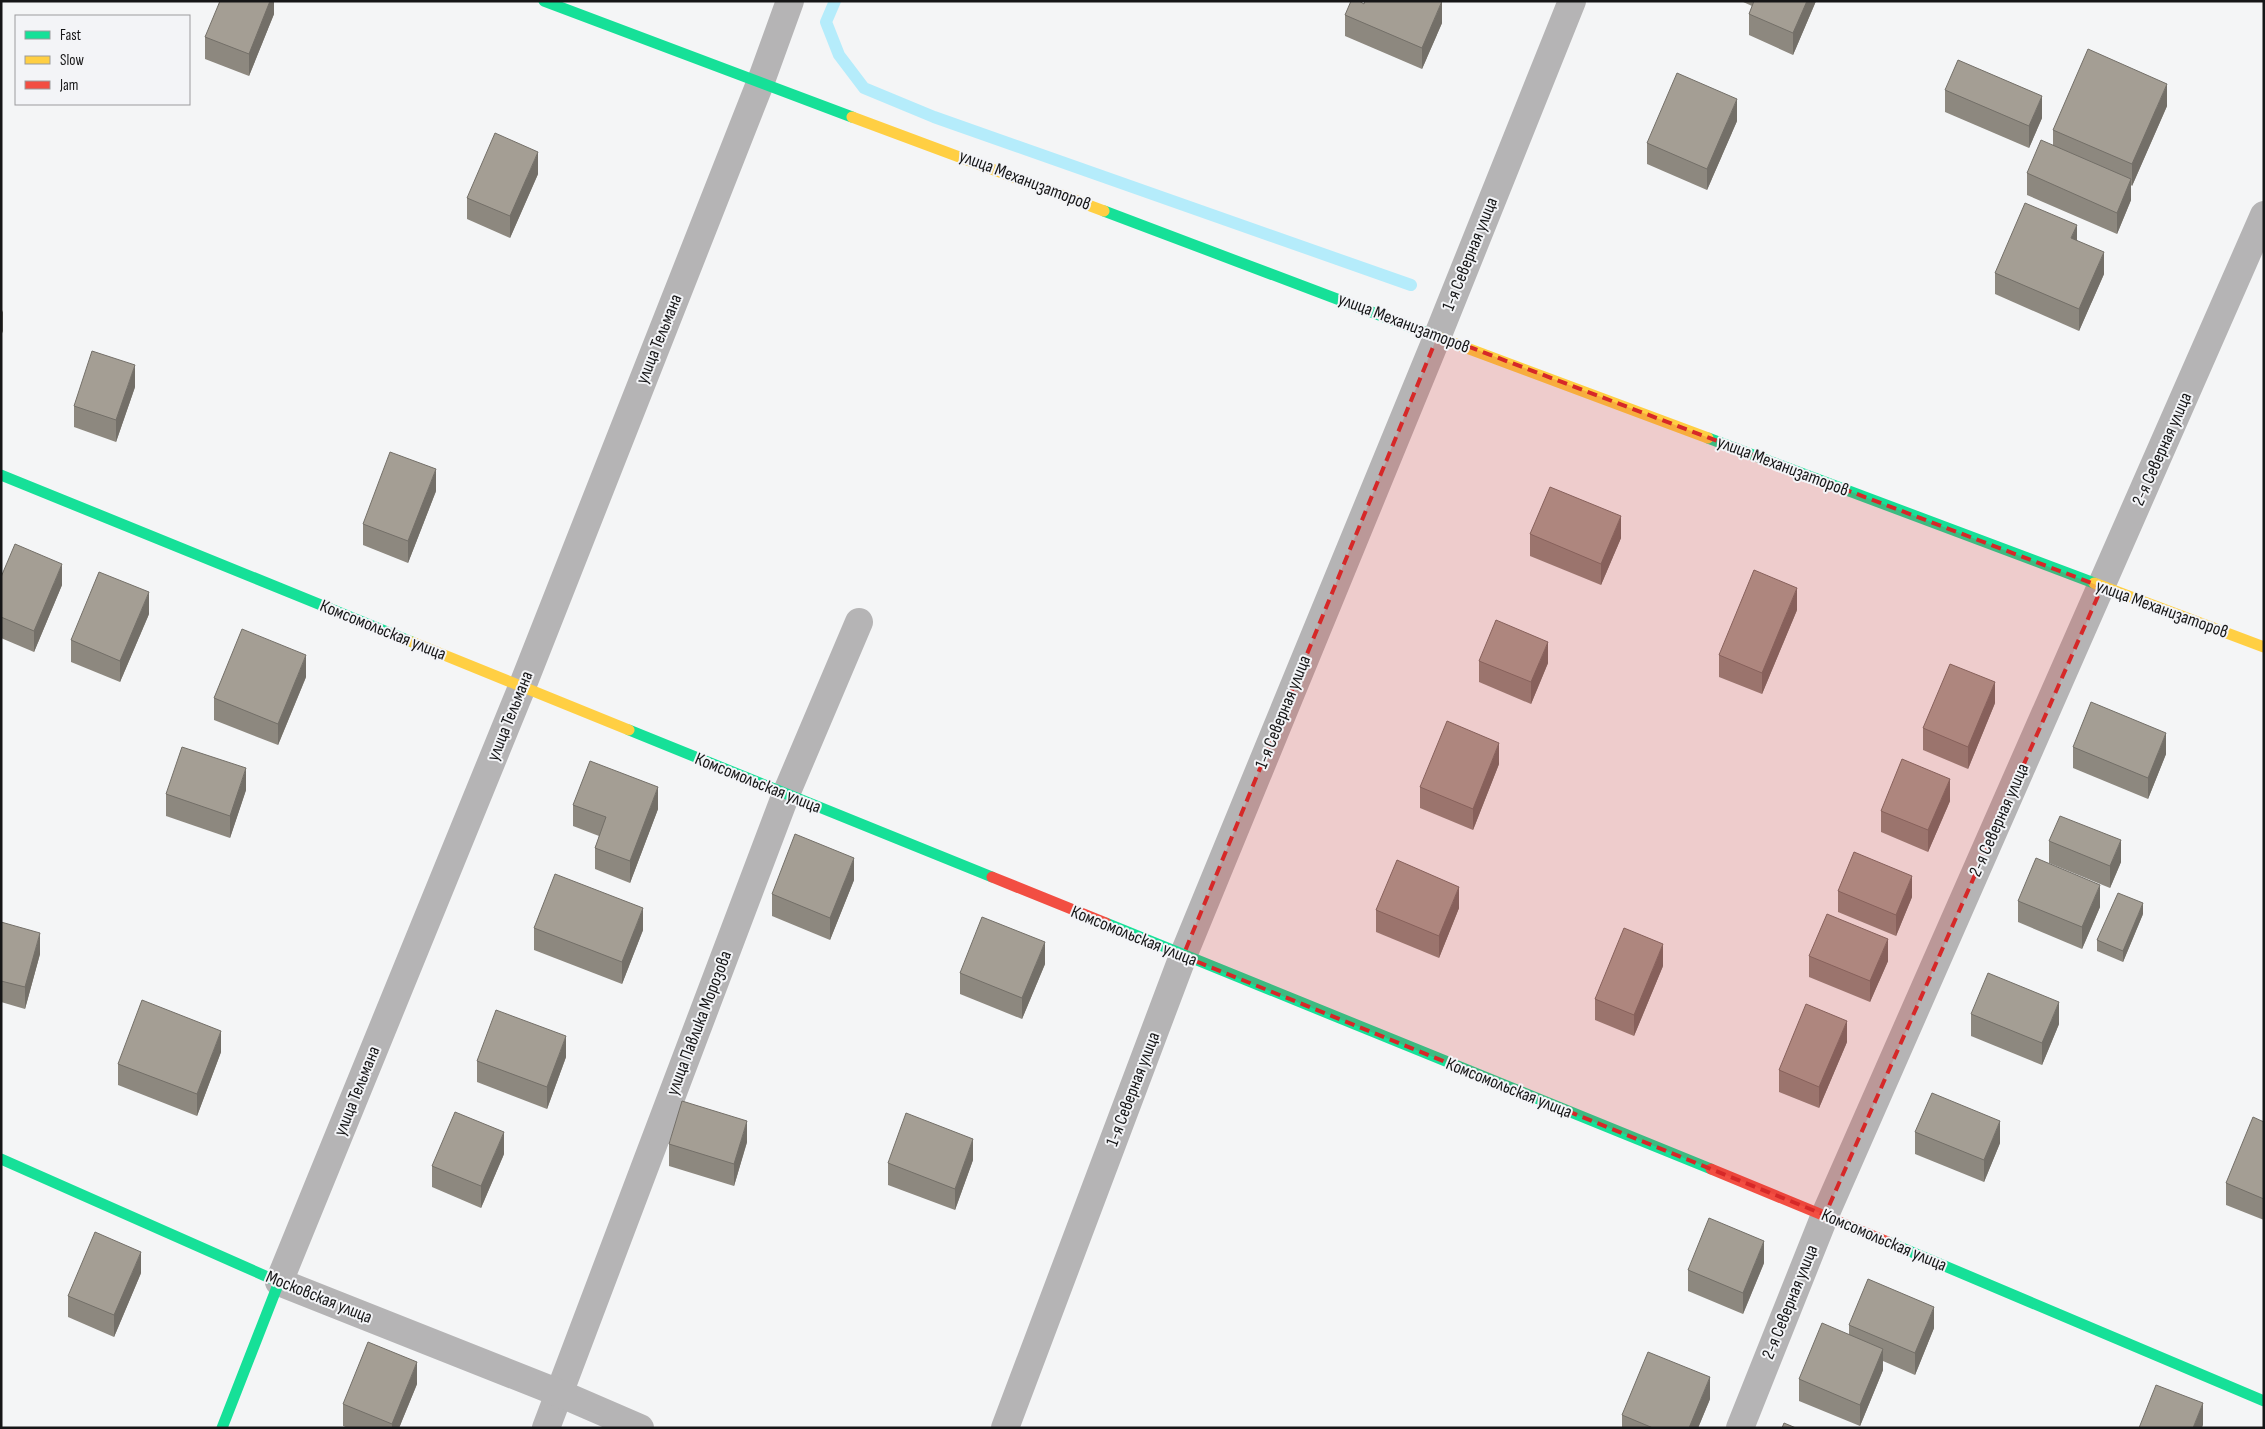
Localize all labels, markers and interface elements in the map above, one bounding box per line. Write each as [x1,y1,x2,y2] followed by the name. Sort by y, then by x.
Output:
[15,15,190,105] legend
[60,26,82,45] text: Fast
[60,51,84,70] text: Slow
[59,76,78,95] text: Jam
[956,145,1094,215] street label: улица Механизаторов
[1438,194,1502,314] street label: 1-я Северная улица
[1335,288,1473,358] street label: улица Механизаторов
[632,291,687,387] street label: улица Тельмана
[2128,389,2196,509] street label: 2-я Северная улица
[1714,431,1852,501] street label: улица Механизаторов
[2093,575,2231,643] street label: улица Механизаторов
[317,595,449,665] street label: Комсомольская улица
[1251,652,1315,772] street label: 1-я Северная улица
[483,668,538,764] street label: улица Тельмана
[692,748,824,818] street label: Комсомольская улица
[1965,760,2033,880] street label: 2-я Северная улица
[1068,901,1200,971] street label: Комсомольская улица
[662,948,736,1098] street label: улица Павлика Морозова
[1102,1029,1164,1149] street label: 1-я Северная улица
[330,1043,385,1139] street label: улица Тельмана
[1443,1053,1575,1123] street label: Комсомольская улица
[1818,1204,1950,1276] street label: Комсомольская улица
[1758,1242,1823,1362] street label: 2-я Северная улица
[263,1266,375,1328] street label: Московская улица

